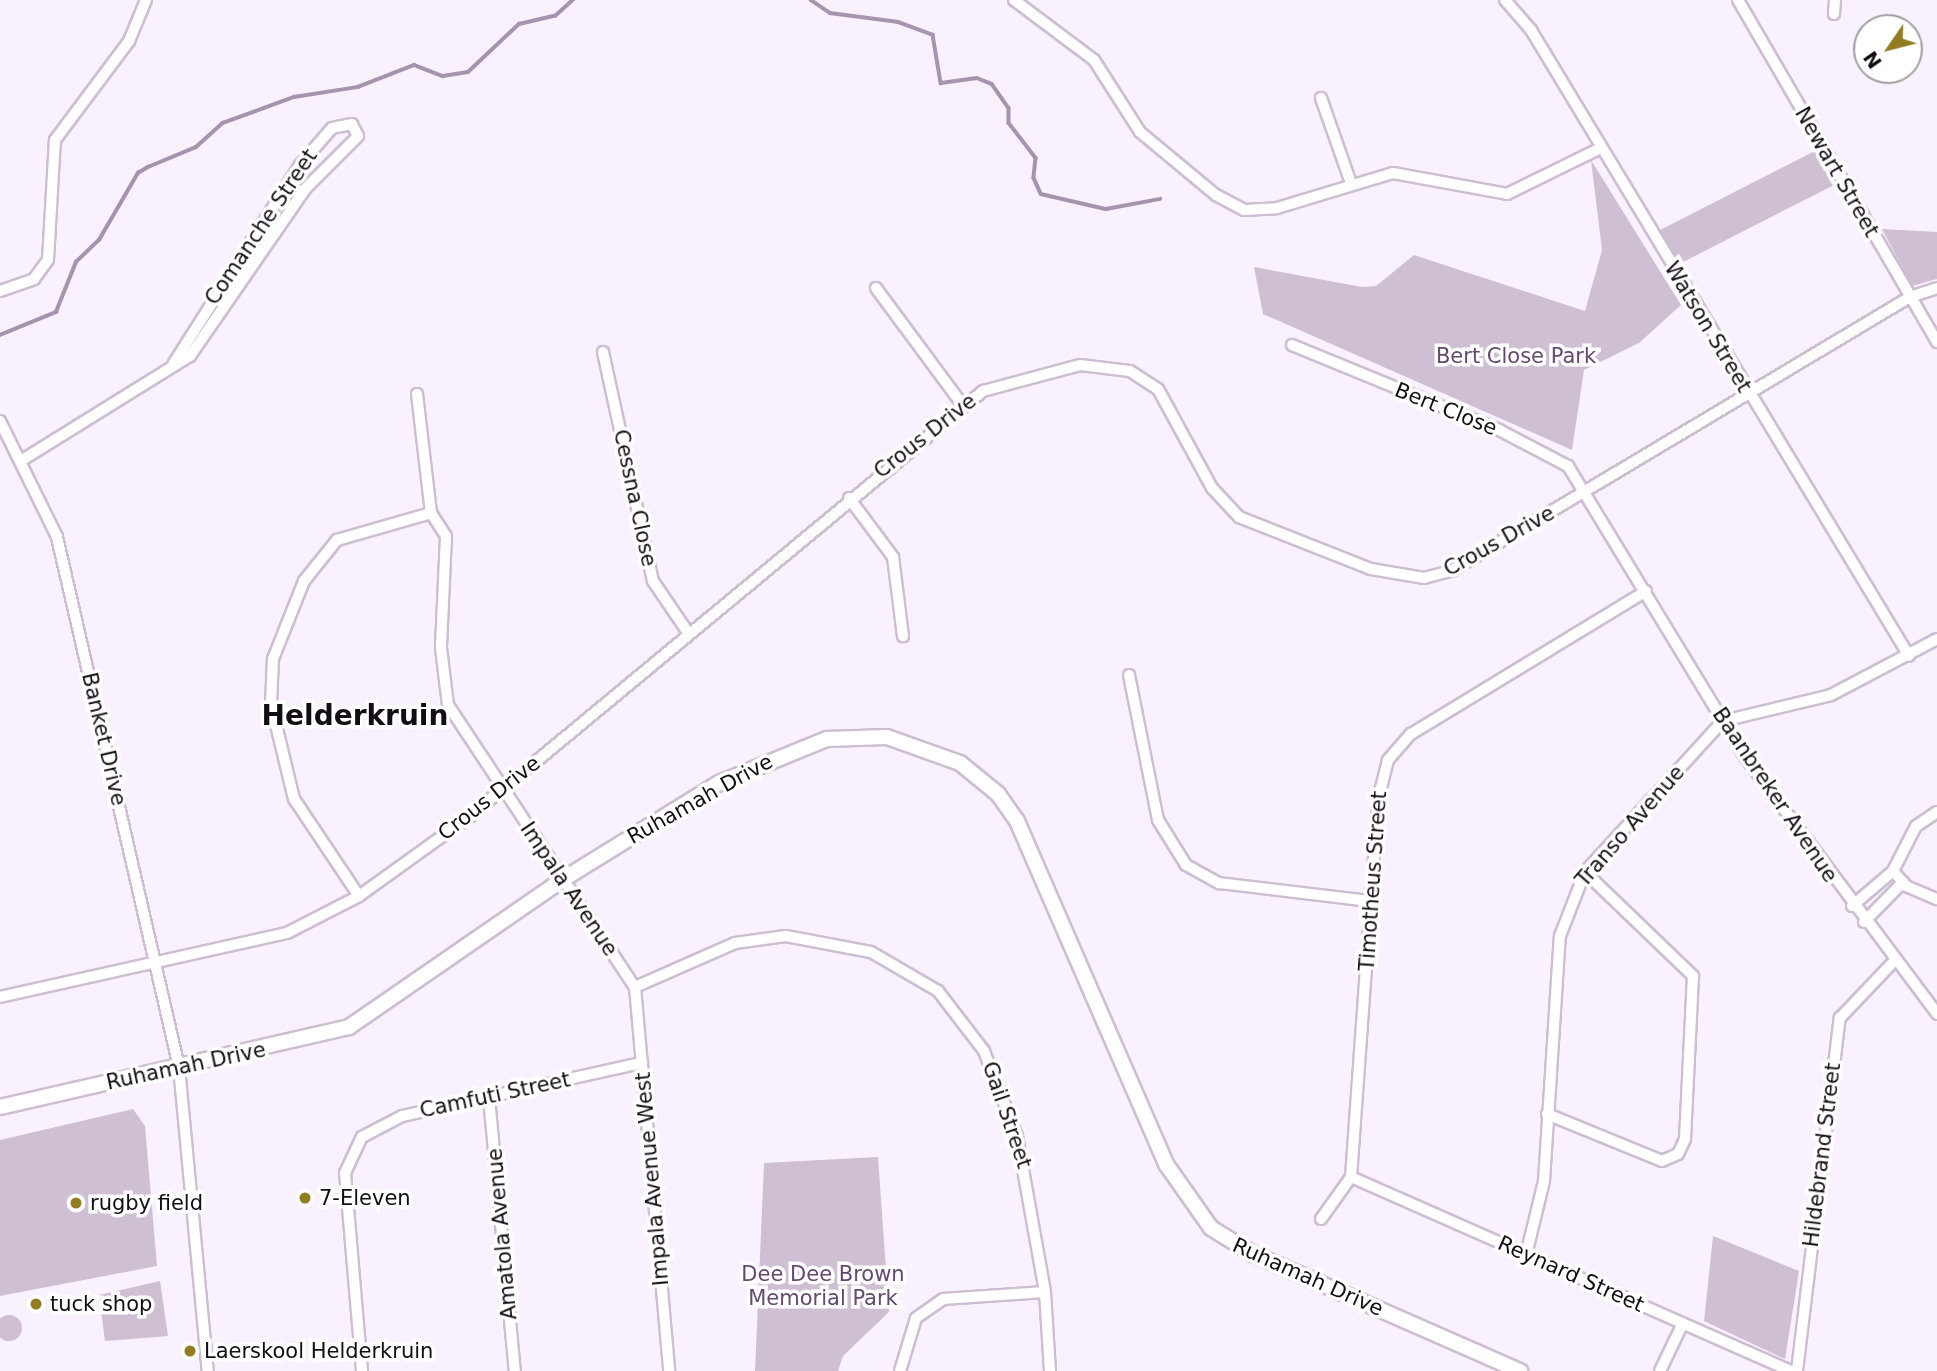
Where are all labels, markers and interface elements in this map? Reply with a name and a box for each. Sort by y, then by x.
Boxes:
north arrow [1853,14,1923,84]
text: N [1859,47,1886,73]
street label: Newart Street [1790,102,1884,242]
street label: Comanche Street [200,144,322,310]
street label: Watson Street [1659,257,1757,397]
park label: Bert Close Park [1436,343,1596,369]
street label: Bert Close [1391,377,1501,441]
street label: Crous Drive [869,388,981,484]
street label: Cessna Close [608,427,662,569]
street label: Crous Drive [1439,500,1559,582]
street label: Banket Drive [76,670,132,808]
district label: Helderkruin [262,699,448,733]
street label: Baanbreker Avenue [1707,703,1843,887]
street label: Ruhamah Drive [623,749,777,849]
street label: Crous Drive [433,750,545,846]
street label: Transo Avenue [1570,760,1690,892]
street label: Timotheus Street [1354,790,1392,972]
street label: Impala Avenue [515,817,623,961]
street label: Ruhamah Drive [104,1037,268,1095]
street label: Gail Street [977,1058,1037,1172]
street label: Hildebrand Street [1798,1061,1846,1249]
street label: Camfuti Street [417,1067,573,1123]
street label: Impala Avenue West [630,1071,674,1287]
street label: Amatola Avenue [482,1147,522,1321]
place label: 7-Eleven [319,1185,411,1211]
place label: rugby field [90,1190,203,1216]
marker: 7-Eleven [297,1190,313,1206]
marker: rugby field [68,1195,84,1211]
street label: Reynard Street [1494,1231,1648,1317]
street label: Ruhamah Drive [1229,1232,1387,1322]
park label: Dee Dee Brown Memorial Park [741,1261,905,1311]
place label: tuck shop [50,1291,152,1317]
marker: tuck shop [28,1296,44,1312]
place label: Laerskool Helderkruin [204,1338,433,1364]
marker: Laerskool Helderkruin [182,1343,198,1359]

